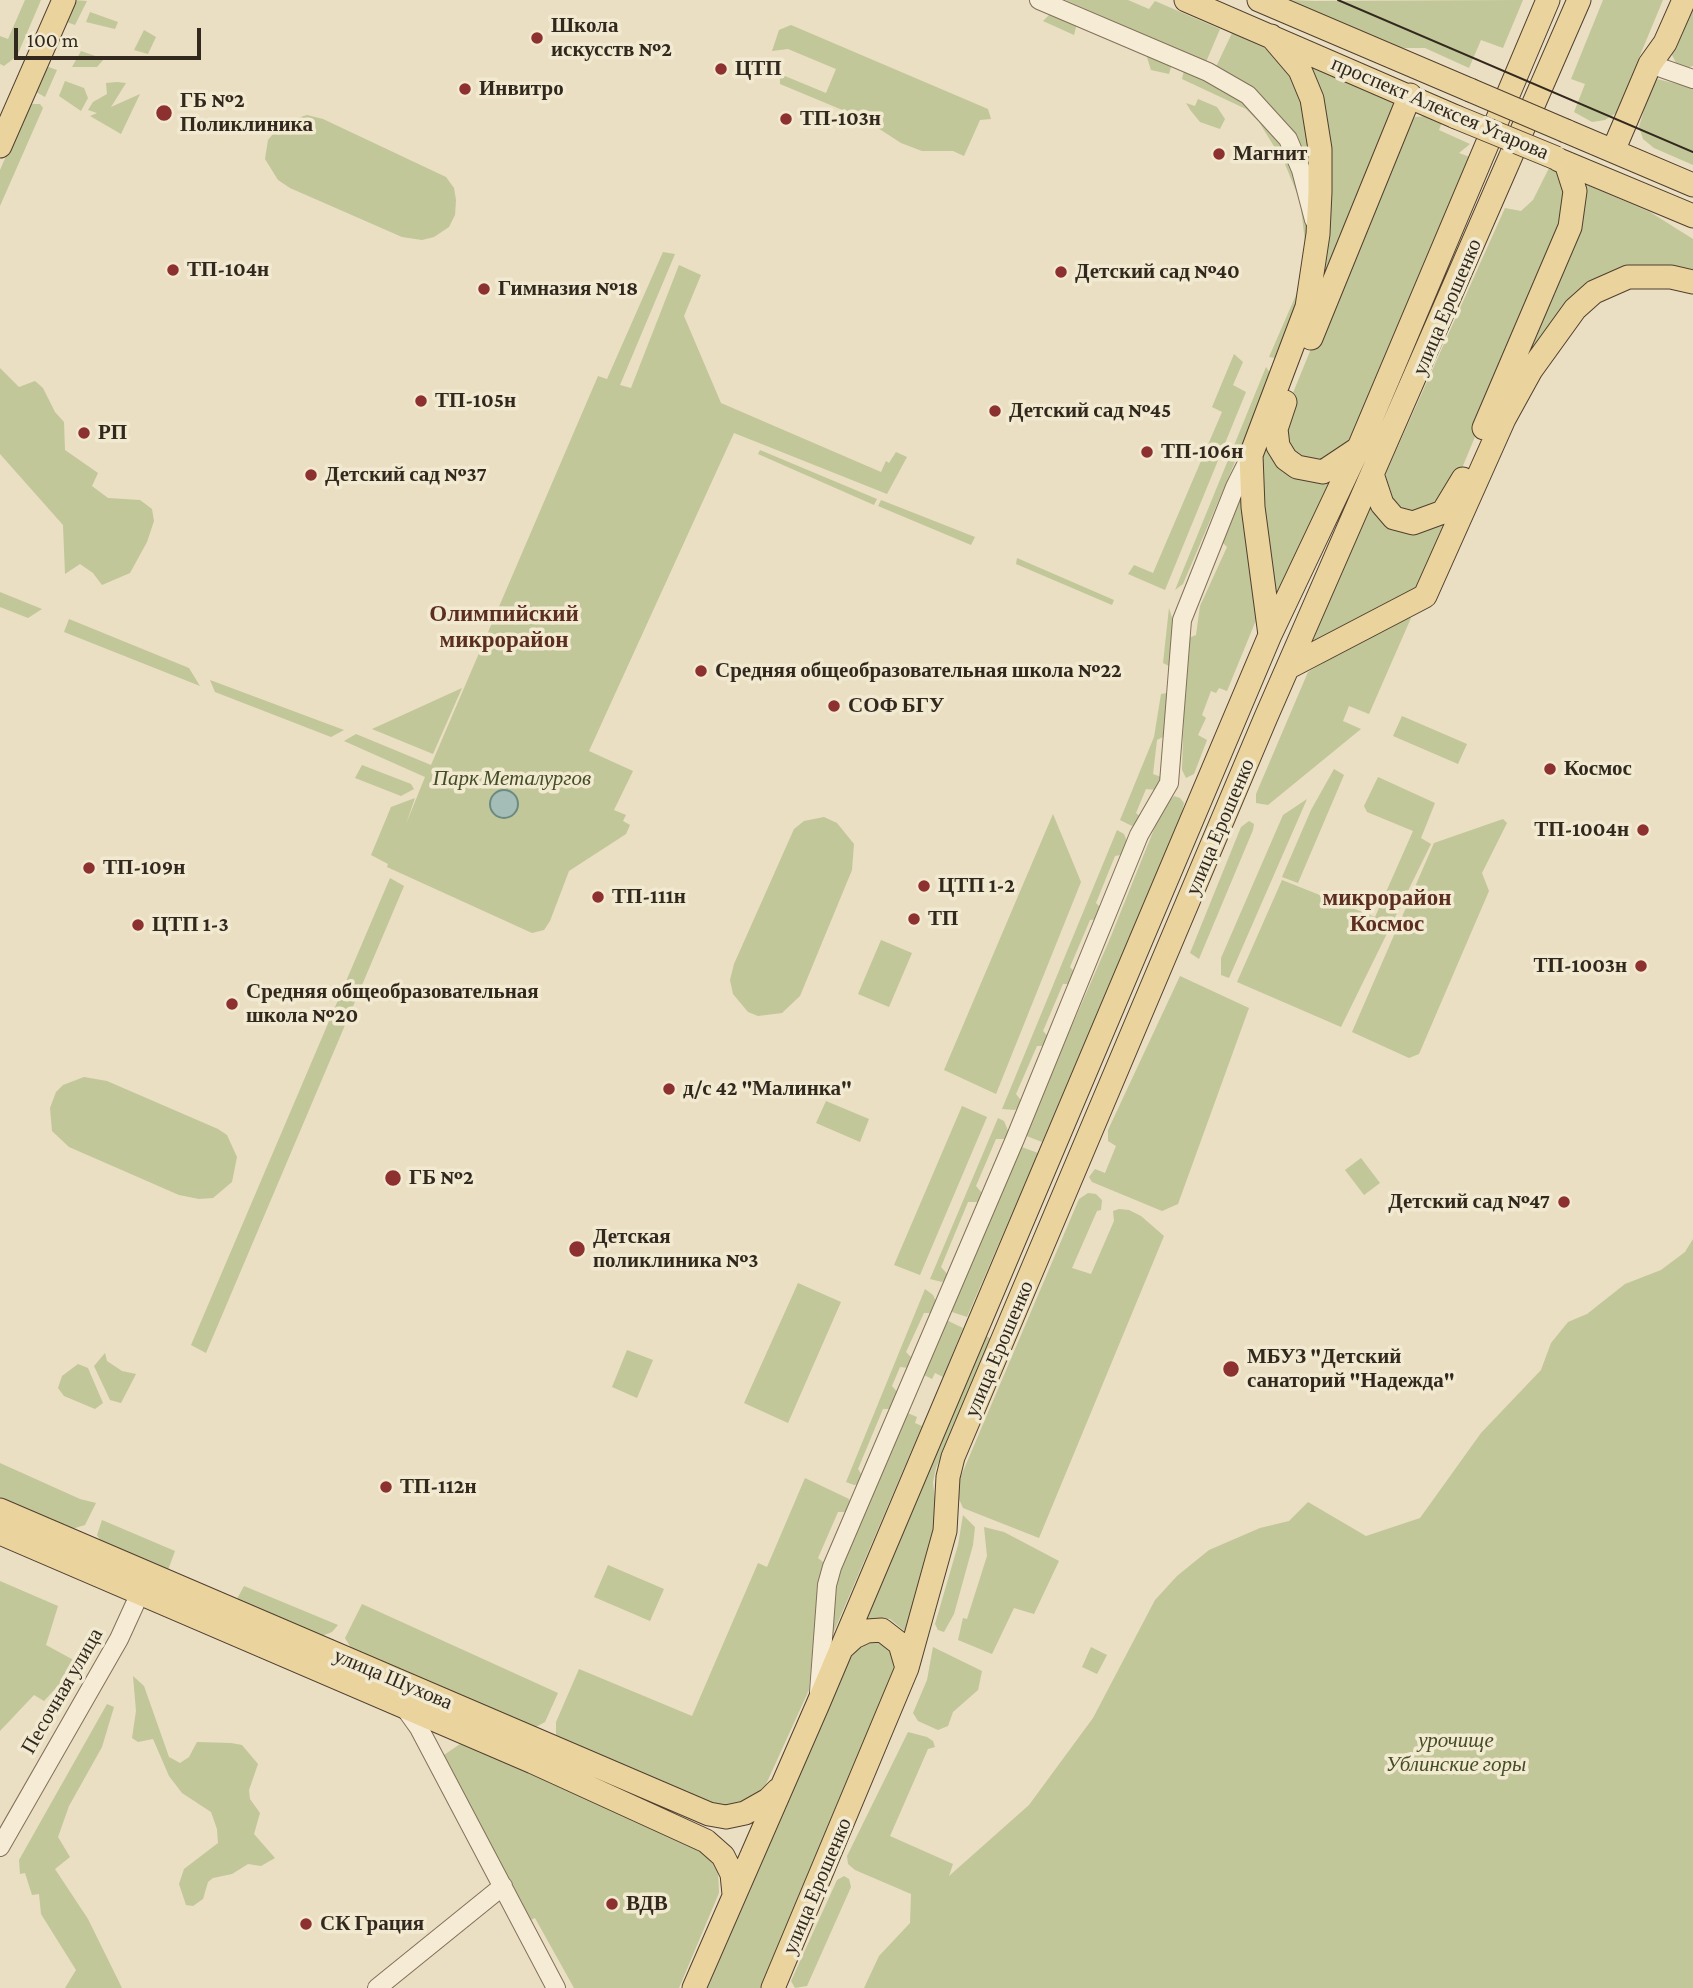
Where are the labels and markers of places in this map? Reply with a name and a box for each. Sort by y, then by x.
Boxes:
place label: Школа искусств №2 [551,13,672,63]
marker: Школа искусств №2 [529,30,545,46]
place label: ЦТП [735,56,782,82]
marker: ЦТП [713,61,729,77]
place label: Инвитро [479,76,564,102]
marker: Инвитро [457,81,473,97]
place label: ГБ №2 Поликлиника [180,88,313,138]
marker: ГБ №2 Поликлиника [154,103,174,123]
place label: ТП-103н [800,106,881,132]
marker: ТП-103н [778,111,794,127]
place label: Магнит [1233,141,1307,167]
marker: Магнит [1211,146,1227,162]
place label: ТП-104н [187,257,269,283]
place label: Детский сад №40 [1075,259,1240,285]
marker: ТП-104н [165,262,181,278]
marker: Детский сад №40 [1053,264,1069,280]
place label: Гимназия №18 [498,276,638,302]
marker: Гимназия №18 [476,281,492,297]
place label: ТП-105н [435,388,516,414]
marker: ТП-105н [413,393,429,409]
place label: Детский сад №45 [1009,398,1171,424]
marker: Детский сад №45 [987,403,1003,419]
place label: РП [98,420,127,446]
marker: РП [76,425,92,441]
place label: ТП-106н [1161,439,1243,465]
marker: ТП-106н [1139,444,1155,460]
place label: Детский сад №37 [325,462,487,488]
marker: Детский сад №37 [303,467,319,483]
place label: Средняя общеобразовательная школа №22 [715,658,1122,684]
marker: Средняя общеобразовательная школа №22 [693,663,709,679]
place label: СОФ БГУ [848,693,944,719]
marker: СОФ БГУ [826,698,842,714]
place label: Космос [1564,756,1632,782]
marker: Космос [1542,761,1558,777]
place label: ТП-1004н [1534,817,1629,843]
marker: ТП-1004н [1635,822,1651,838]
place label: ТП-109н [103,855,185,881]
marker: ТП-109н [81,860,97,876]
place label: ЦТП 1-2 [938,873,1015,899]
marker: ЦТП 1-2 [916,878,932,894]
place label: ТП-111н [612,884,686,910]
marker: ТП-111н [590,889,606,905]
place label: ТП [928,906,958,932]
marker: ТП [906,911,922,927]
place label: ЦТП 1-3 [152,912,229,938]
marker: ЦТП 1-3 [130,917,146,933]
place label: ТП-1003н [1534,953,1627,979]
marker: ТП-1003н [1633,958,1649,974]
place label: Средняя общеобразовательная школа №20 [246,979,539,1029]
marker: Средняя общеобразовательная школа №20 [224,996,240,1012]
place label: д/с 42 "Малинка" [683,1076,852,1102]
marker: д/с 42 "Малинка" [661,1081,677,1097]
place label: ГБ №2 [409,1165,474,1191]
marker: ГБ №2 [383,1168,403,1188]
place label: Детский сад №47 [1388,1189,1550,1215]
marker: Детский сад №47 [1556,1194,1572,1210]
place label: Детская поликлиника №3 [593,1224,759,1274]
marker: Детская поликлиника №3 [567,1239,587,1259]
place label: МБУЗ "Детский санаторий "Надежда" [1247,1344,1455,1394]
marker: МБУЗ "Детский санаторий "Надежда" [1221,1359,1241,1379]
place label: ТП-112н [400,1474,477,1500]
marker: ТП-112н [378,1479,394,1495]
place label: ВДВ [626,1891,668,1917]
marker: ВДВ [604,1896,620,1912]
place label: СК Грация [320,1911,424,1937]
marker: СК Грация [298,1916,314,1932]

